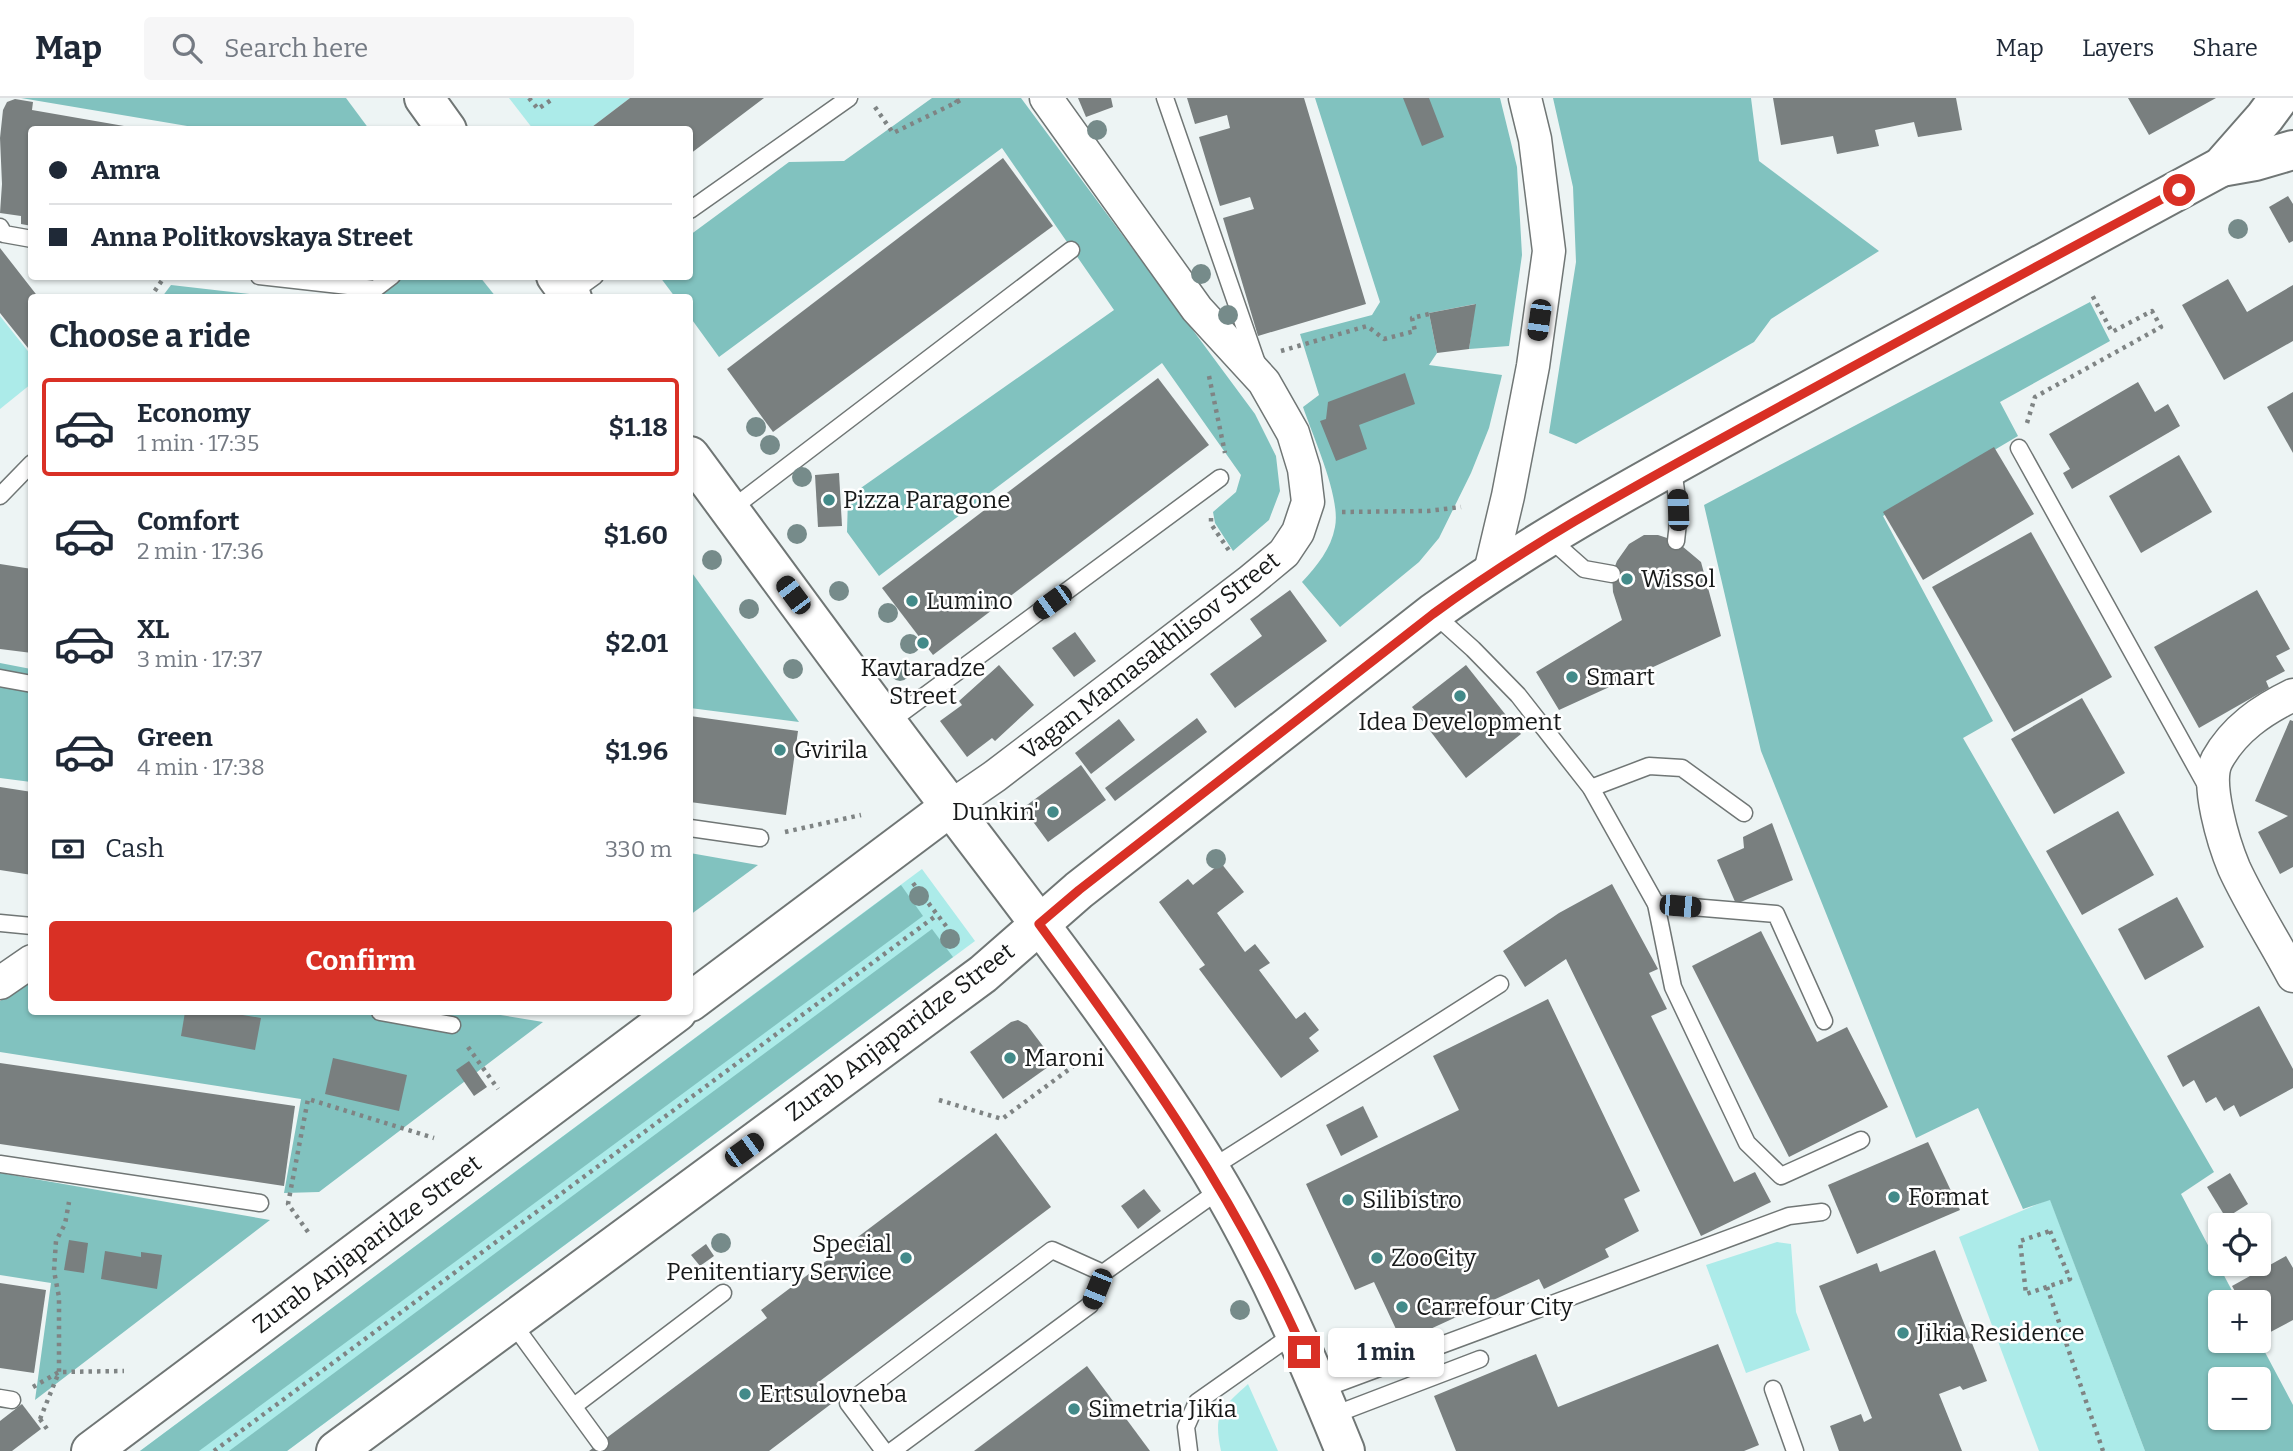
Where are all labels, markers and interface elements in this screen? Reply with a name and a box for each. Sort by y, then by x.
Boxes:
search box [144,17,634,80]
text: Map [35,28,102,68]
icon: search [168,29,206,67]
text: Search here [224,33,368,64]
text: Map [1996,34,2044,62]
text: Layers [2082,34,2154,62]
text: Share [2192,34,2258,62]
text: Amra [91,155,160,186]
route start [2163,174,2195,206]
text: Anna Politkovskaya Street [91,222,413,253]
car [1526,298,1553,342]
text: Choose a ride [49,317,250,355]
icon: car [53,396,116,459]
text: Economy [137,398,251,429]
text: $1.18 [609,412,668,443]
text: 1 min · 17:35 [137,429,259,457]
place label: Pizza Paragone [843,486,1010,514]
car [1667,489,1690,531]
marker: Pizza Paragone [821,492,837,508]
icon: car [53,504,116,567]
text: Comfort [137,506,240,537]
text: $1.60 [604,520,668,551]
text: 2 min · 17:36 [137,537,264,565]
street label: Vagan Mamasakhlisov Street [1015,546,1285,766]
place label: Wissol [1641,565,1715,593]
marker: Wissol [1619,571,1635,587]
car [772,572,815,618]
car [1029,581,1076,623]
place label: Lumino [926,587,1013,615]
marker: Lumino [904,593,920,609]
icon: car [53,612,116,675]
text: XL [137,614,169,645]
text: $2.01 [605,628,668,659]
marker: Kavtaradze Street [915,635,931,651]
text: 3 min · 17:37 [137,645,262,673]
place label: Kavtaradze Street [861,654,985,710]
place label: Smart [1586,663,1655,691]
marker: Smart [1564,669,1580,685]
marker: Idea Development [1452,688,1468,704]
place label: Idea Development [1358,708,1562,736]
icon: car [53,720,116,783]
text: Green [137,722,213,753]
text: $1.96 [605,736,668,767]
place label: Gvirila [794,736,868,764]
marker: Gvirila [772,742,788,758]
text: 4 min · 17:38 [137,753,265,781]
place label: Dunkin' [952,798,1039,826]
marker: Dunkin' [1045,804,1061,820]
icon: cash [49,830,87,868]
text: Cash [105,833,164,864]
text: 330 m [605,835,672,863]
car [1659,894,1702,918]
button: Confirm [49,921,672,1001]
street label: Zurab Anjaparidze Street [780,937,1020,1127]
place label: Maroni [1024,1044,1104,1072]
marker: Maroni [1002,1050,1018,1066]
car [721,1129,768,1171]
street label: Zurab Anjaparidze Street [247,1149,487,1339]
place label: Format [1908,1183,1989,1211]
place label: Silibistro [1362,1186,1462,1214]
marker: Format [1886,1189,1902,1205]
marker: Silibistro [1340,1192,1356,1208]
map controls [2208,1213,2271,1430]
button: locate [2208,1213,2271,1276]
place label: Special Penitentiary Service [666,1230,892,1286]
place label: ZooCity [1391,1244,1476,1272]
marker: Special Penitentiary Service [898,1250,914,1266]
marker: ZooCity [1369,1250,1385,1266]
car [1080,1266,1115,1312]
button: + [2208,1290,2271,1353]
place label: Carrefour City [1416,1293,1573,1321]
marker: Carrefour City [1394,1299,1410,1315]
place label: Jikia Residence [1916,1319,2085,1347]
marker: Jikia Residence [1895,1325,1911,1341]
callout: 1 min [1328,1328,1444,1376]
route end [1288,1336,1320,1368]
text: 1 min [1357,1338,1415,1366]
button: − [2208,1367,2271,1430]
place label: Ertsulovneba [759,1380,907,1408]
marker: Ertsulovneba [737,1386,753,1402]
place label: Simetria Jikia [1088,1395,1237,1423]
marker: Simetria Jikia [1066,1401,1082,1417]

